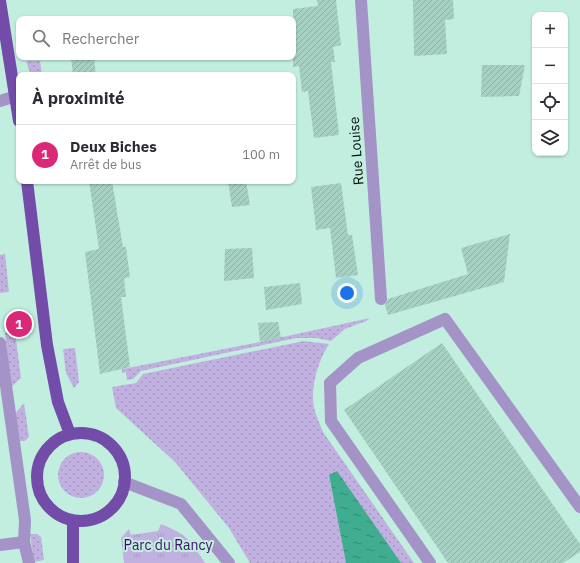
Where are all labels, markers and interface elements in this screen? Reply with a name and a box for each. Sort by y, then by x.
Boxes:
map controls [532,12,568,156]
button: + [532,12,568,48]
search box [16,16,296,60]
icon: search [30,27,52,49]
text: Rechercher [62,29,139,48]
button: − [532,48,568,84]
button: locate [532,84,568,120]
text: À proximité [32,87,125,109]
street label: Rue Louise [345,116,367,186]
button: layers [532,120,568,156]
text: Deux Biches [70,137,157,156]
text: 1 [41,146,49,163]
text: 100 m [242,146,280,163]
text: Arrêt de bus [70,156,142,173]
your location [337,283,357,303]
pin: 1 [6,309,32,339]
park label: Parc du Rancy [124,536,212,554]

